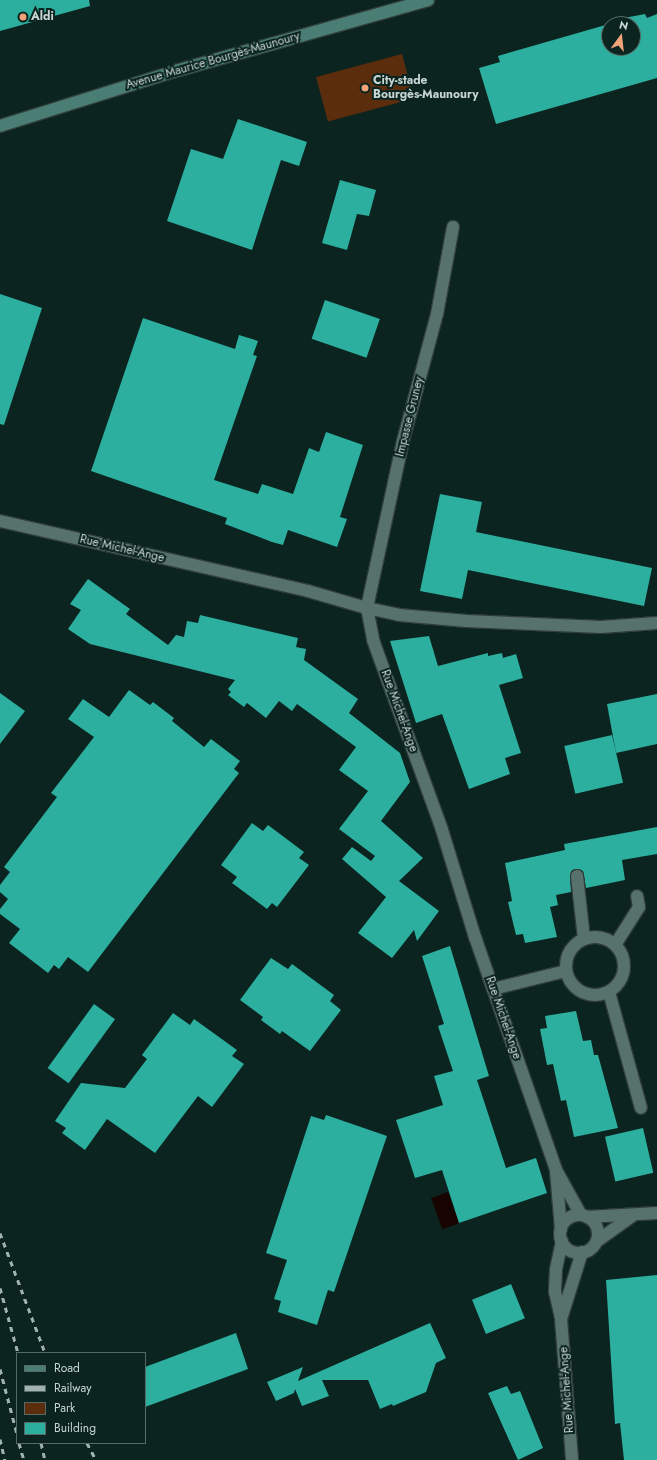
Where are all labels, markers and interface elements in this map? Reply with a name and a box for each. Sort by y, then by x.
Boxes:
place label: Aldi [31,10,54,24]
marker: Aldi [18,12,28,22]
north arrow [601,16,641,56]
text: N [618,17,630,34]
street label: Avenue Maurice Bourgès-Maunoury [124,29,302,93]
place label: City-stade Bourgès-Maunoury [373,74,479,102]
marker: City-stade Bourgès-Maunoury [360,83,370,93]
street label: Impasse Gruney [393,376,427,458]
street label: Rue Michel-Ange [78,532,166,566]
street label: Rue Michel-Ange [377,668,421,754]
street label: Rue Michel-Ange [482,975,524,1061]
street label: Rue Michel-Ange [557,1346,577,1434]
legend [16,1352,146,1444]
text: Road [54,1359,80,1377]
text: Railway [54,1379,92,1397]
text: Park [54,1399,75,1417]
text: Building [54,1419,96,1437]

